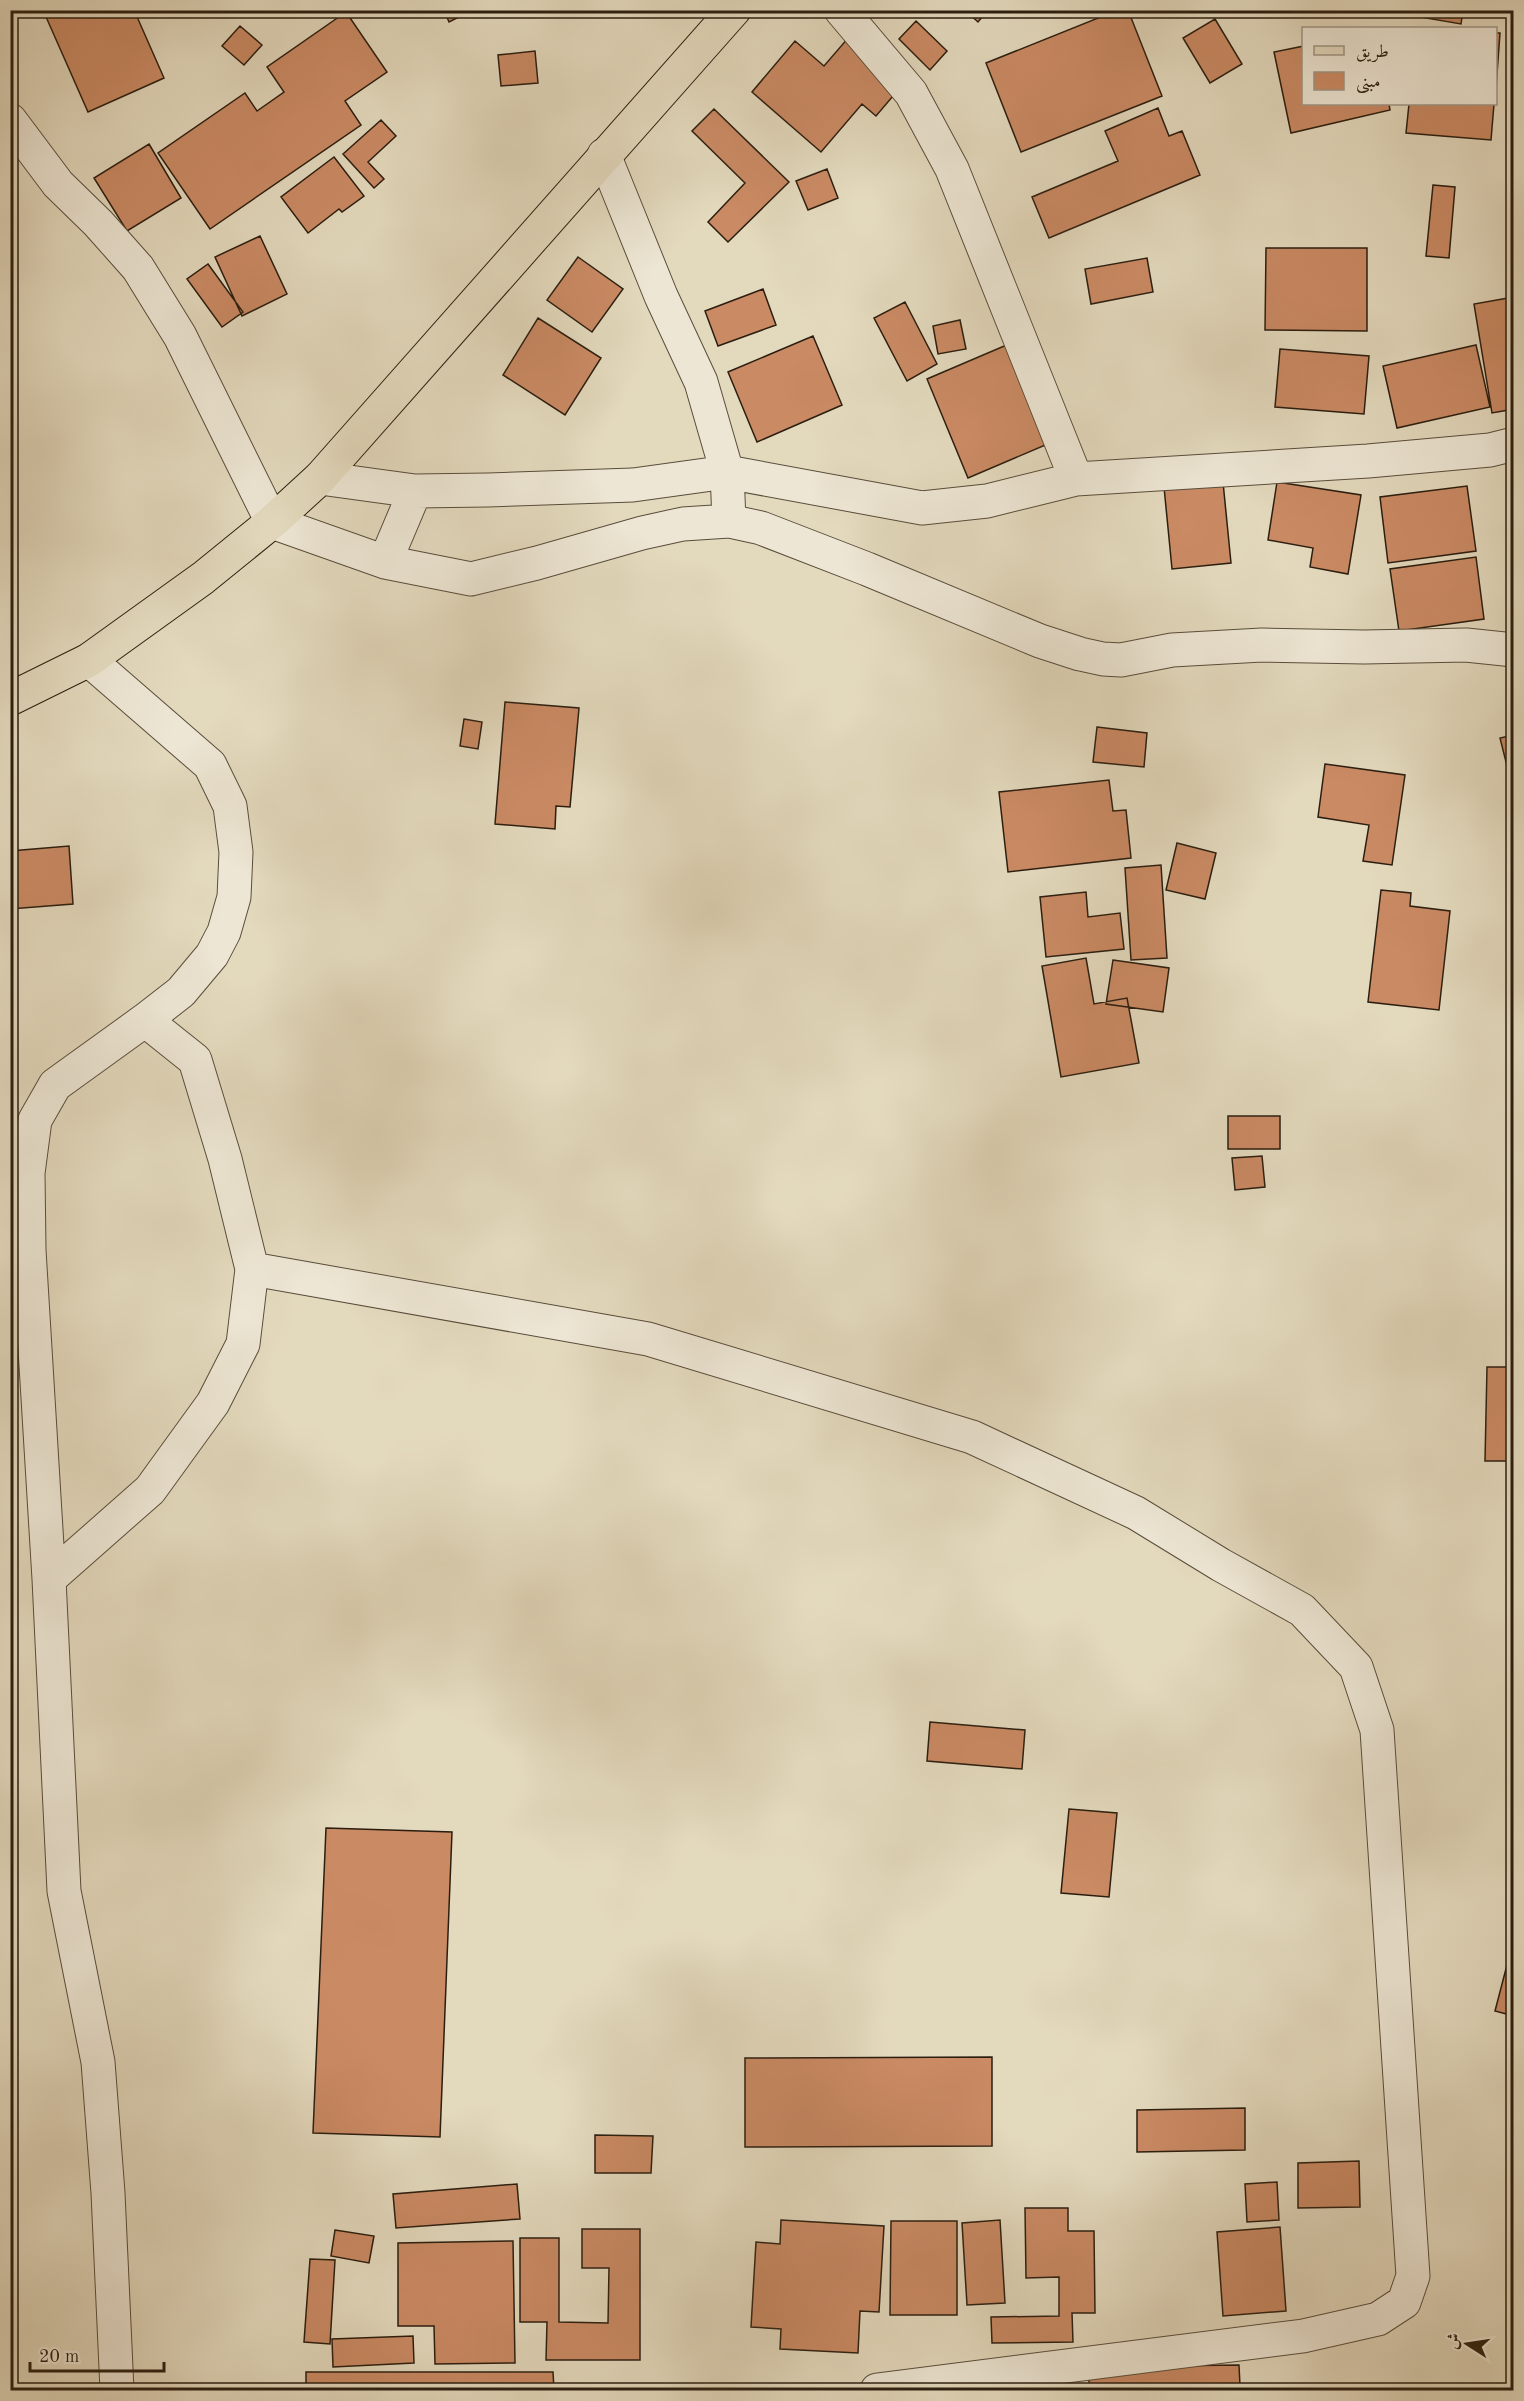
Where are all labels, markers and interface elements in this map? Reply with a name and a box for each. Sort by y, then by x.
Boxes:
legend [1302,27,1497,105]
text: طريق [1356,43,1389,63]
text: مبنى [1356,73,1381,94]
north arrow [1437,2314,1497,2374]
text: ش [1445,2332,1464,2351]
scale bar [30,2335,164,2373]
text: 20 m [39,2348,79,2366]

